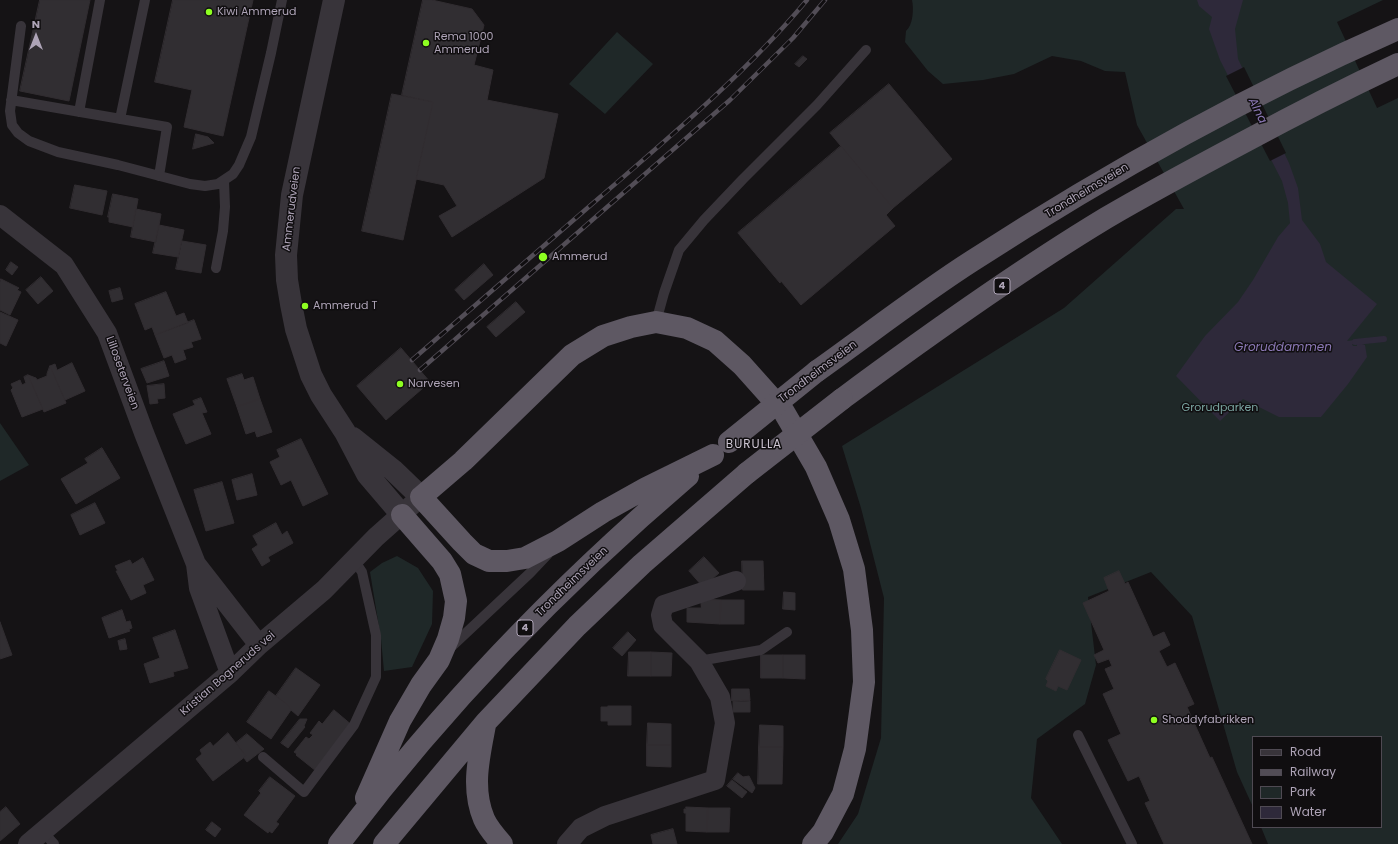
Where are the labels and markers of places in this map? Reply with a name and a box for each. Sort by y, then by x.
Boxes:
place label: Kiwi Ammerud [217,5,296,19]
marker: Kiwi Ammerud [204,7,214,17]
place label: Rema 1000 Ammerud [434,30,493,56]
marker: Rema 1000 Ammerud [421,38,431,48]
place label: Ammerud [552,250,607,264]
marker: Ammerud [537,251,549,263]
place label: Ammerud T [313,299,377,313]
marker: Ammerud T [300,301,310,311]
place label: Narvesen [408,377,460,391]
marker: Narvesen [395,379,405,389]
place label: Shoddyfabrikken [1162,713,1254,727]
marker: Shoddyfabrikken [1149,715,1159,725]

